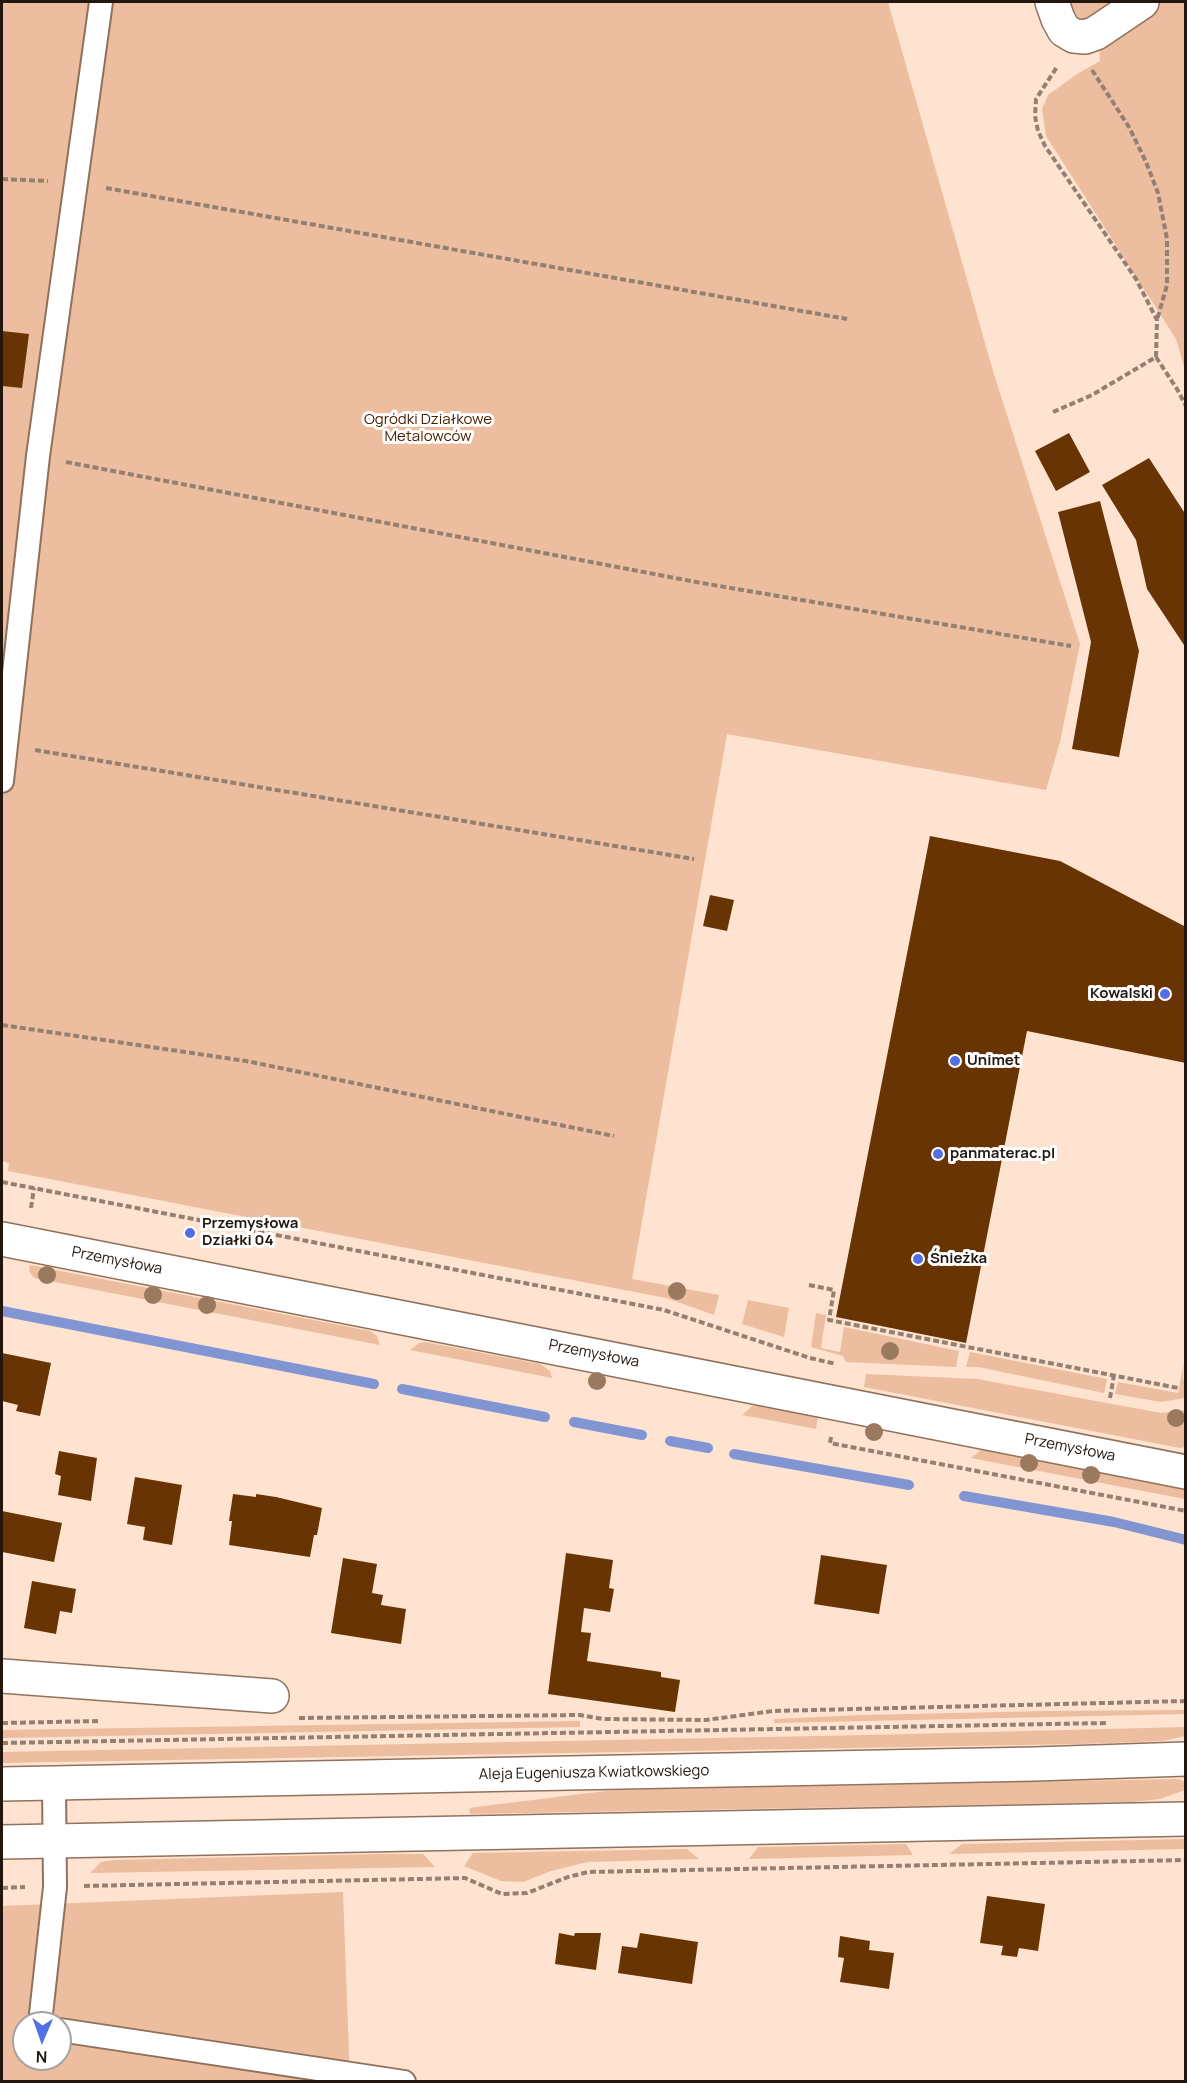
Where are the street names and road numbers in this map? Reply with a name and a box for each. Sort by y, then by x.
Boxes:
street label: Przemysłowa [70,1243,164,1279]
street label: Przemysłowa [547,1336,641,1372]
street label: Przemysłowa [1023,1430,1117,1466]
street label: Aleja Eugeniusza Kwiatkowskiego [479,1762,709,1784]

